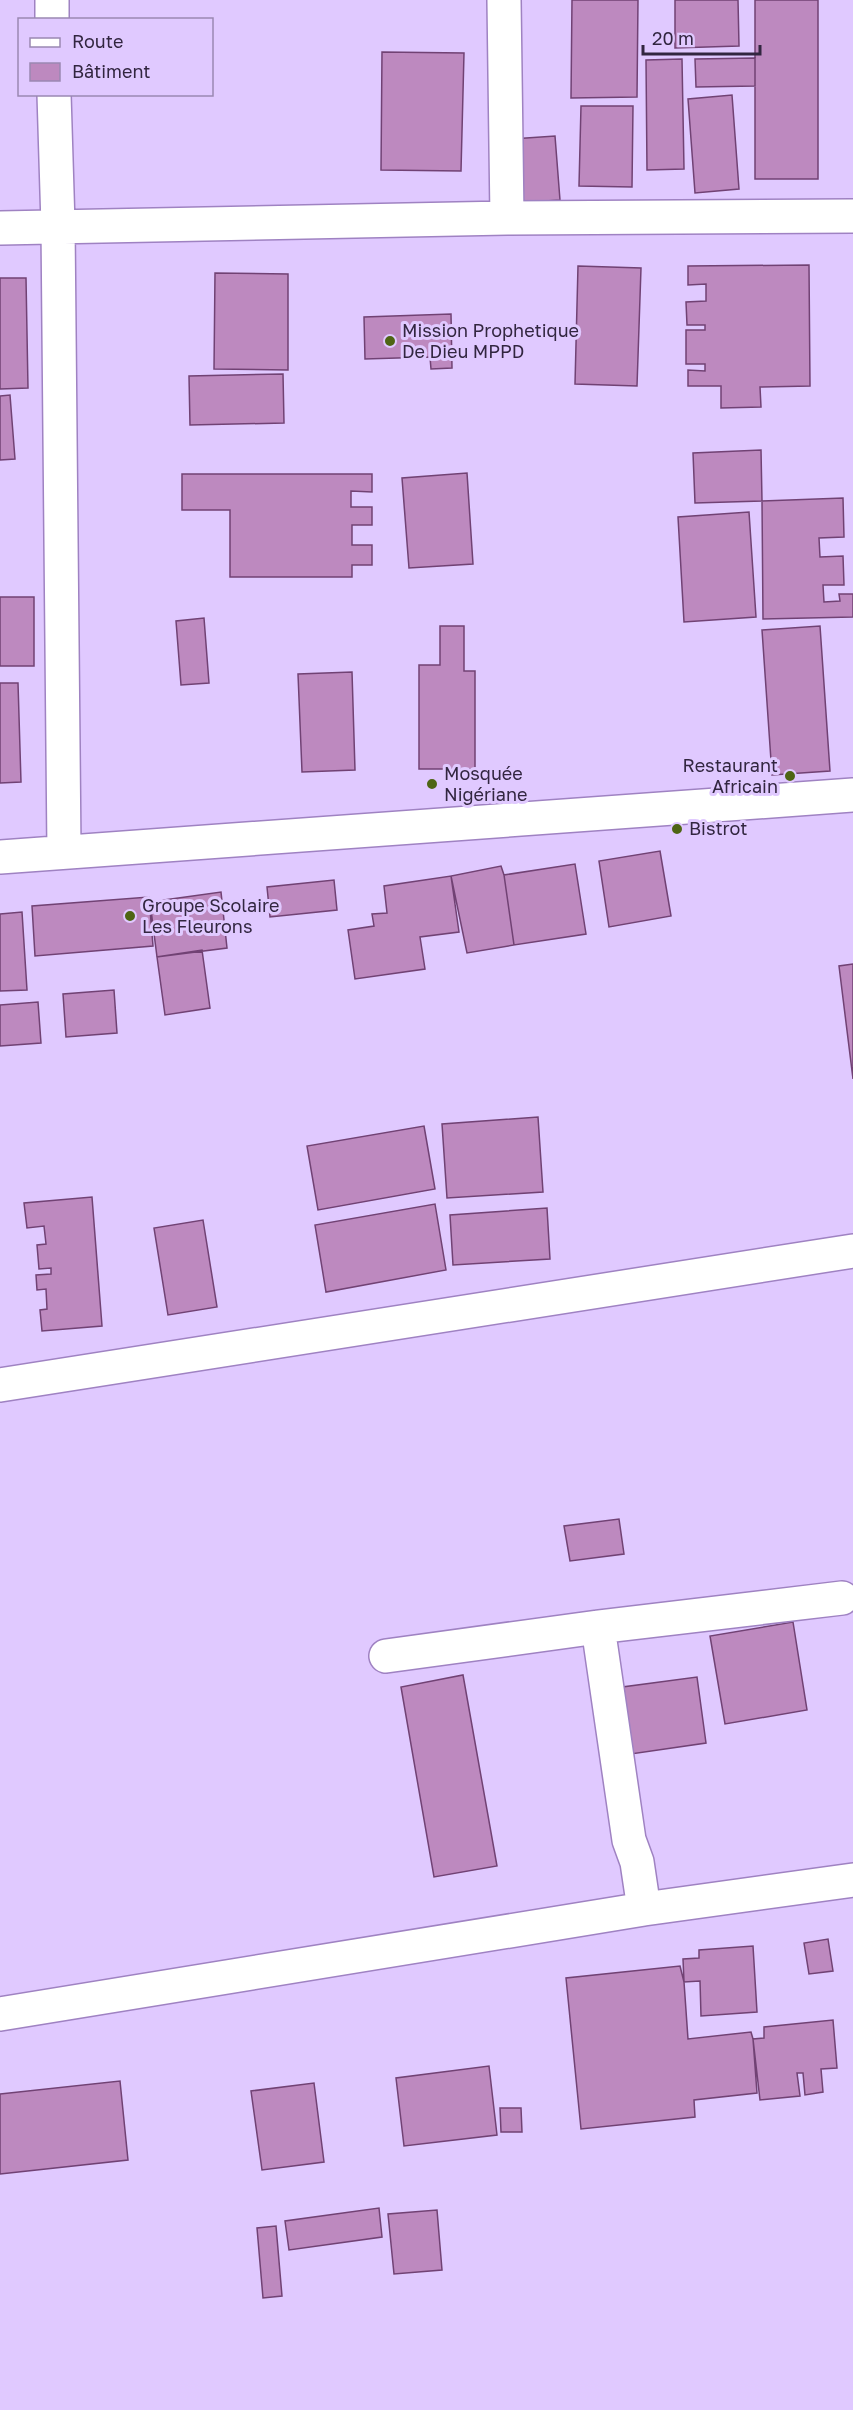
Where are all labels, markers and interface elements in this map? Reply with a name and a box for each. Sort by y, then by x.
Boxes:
legend [18,18,213,96]
scale bar [643,18,760,56]
text: 20 m [652,27,694,49]
text: Route [72,30,123,52]
text: Bâtiment [72,60,151,82]
place label: Mission Prophetique De Dieu MPPD [402,319,579,362]
marker: Mission Prophetique De Dieu MPPD [383,334,397,348]
place label: Restaurant Africain [683,754,778,797]
place label: Mosquée Nigériane [444,762,528,805]
marker: Restaurant Africain [783,769,797,783]
marker: Mosquée Nigériane [425,777,439,791]
place label: Bistrot [689,817,747,839]
marker: Bistrot [670,822,684,836]
place label: Groupe Scolaire Les Fleurons [142,894,279,937]
marker: Groupe Scolaire Les Fleurons [123,909,137,923]

